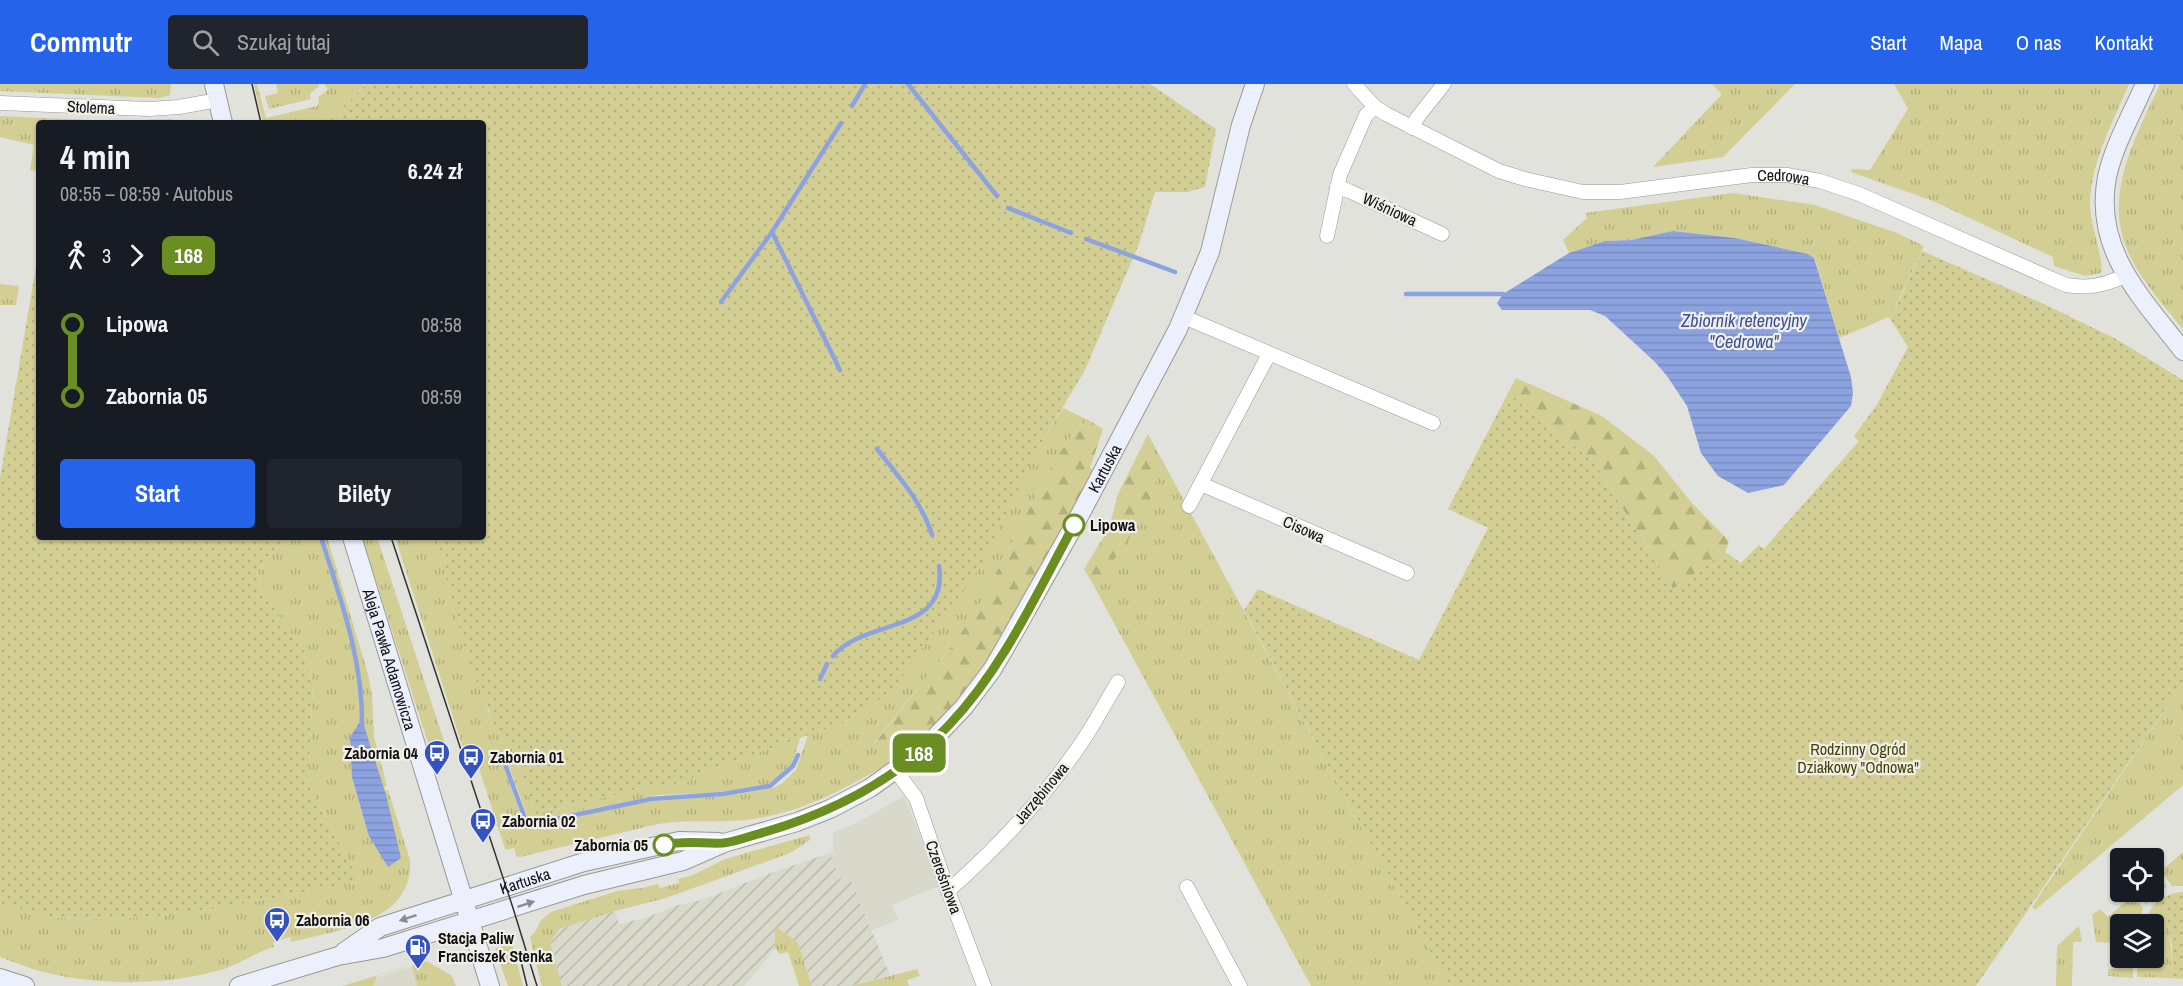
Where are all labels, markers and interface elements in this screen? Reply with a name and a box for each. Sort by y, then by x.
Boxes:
search box [168,15,588,69]
text: Commutr [30,23,132,61]
icon: search [189,26,222,59]
text: Szukaj tutaj [237,27,330,57]
text: Start [1870,28,1907,57]
text: Mapa [1940,28,1983,57]
text: O nas [2016,28,2062,57]
text: Kontakt [2095,28,2153,57]
street label: Stolema [66,95,116,119]
text: 4 min [60,135,131,179]
text: 6.24 zł [408,156,462,186]
street label: Cedrowa [1757,164,1812,190]
text: 08:55 – 08:59 · Autobus [60,180,233,207]
street label: Wiśniowa [1359,187,1421,231]
icon: walk [60,239,93,272]
icon: forward [120,239,153,272]
text: 168 [174,241,203,270]
text: 3 [102,242,111,269]
water label: Zbiornik retencyjny "Cedrowa" [1680,308,1808,354]
text: Lipowa [106,309,168,339]
text: 08:58 [421,311,462,338]
text: Zabornia 05 [106,381,207,411]
text: 08:59 [421,383,462,410]
street label: Kartuska [1083,440,1127,496]
button: Start [60,459,255,528]
button: Bilety [267,459,462,528]
street label: Cisowa [1280,510,1329,548]
marker: Lipowa [1063,514,1085,536]
place label: Lipowa [1090,514,1136,536]
street label: Aleja Pawła Adamowicza [357,585,422,733]
line badge: 168 [884,734,954,772]
bus stop icon: Zabornia 04 [422,738,452,776]
park label: Rodzinny Ogród Działkowy "Odnowa" [1797,738,1919,778]
text: 168 [905,739,933,768]
place label: Zabornia 04 [344,742,419,764]
bus stop icon: Zabornia 01 [456,742,486,780]
place label: Zabornia 01 [490,746,564,768]
street label: Jarzębinowa [1009,757,1074,829]
bus stop icon: Zabornia 02 [468,806,498,844]
place label: Zabornia 02 [502,810,576,832]
place label: Zabornia 05 [574,834,648,856]
marker: Zabornia 05 [653,834,675,856]
street label: Czereśniowa [921,837,968,917]
map controls [2110,848,2164,968]
button: locate [2110,848,2164,902]
street label: Kartuska [497,862,554,899]
one-way arrow [517,899,535,908]
bus stop icon: Zabornia 06 [262,905,292,943]
place label: Zabornia 06 [296,909,370,931]
one-way arrow [399,913,417,923]
button: layers [2110,914,2164,968]
place label: Stacja Paliw Franciszek Stenka [438,927,553,967]
fuel station icon: Stacja Paliw Franciszek Stenka [403,932,433,970]

